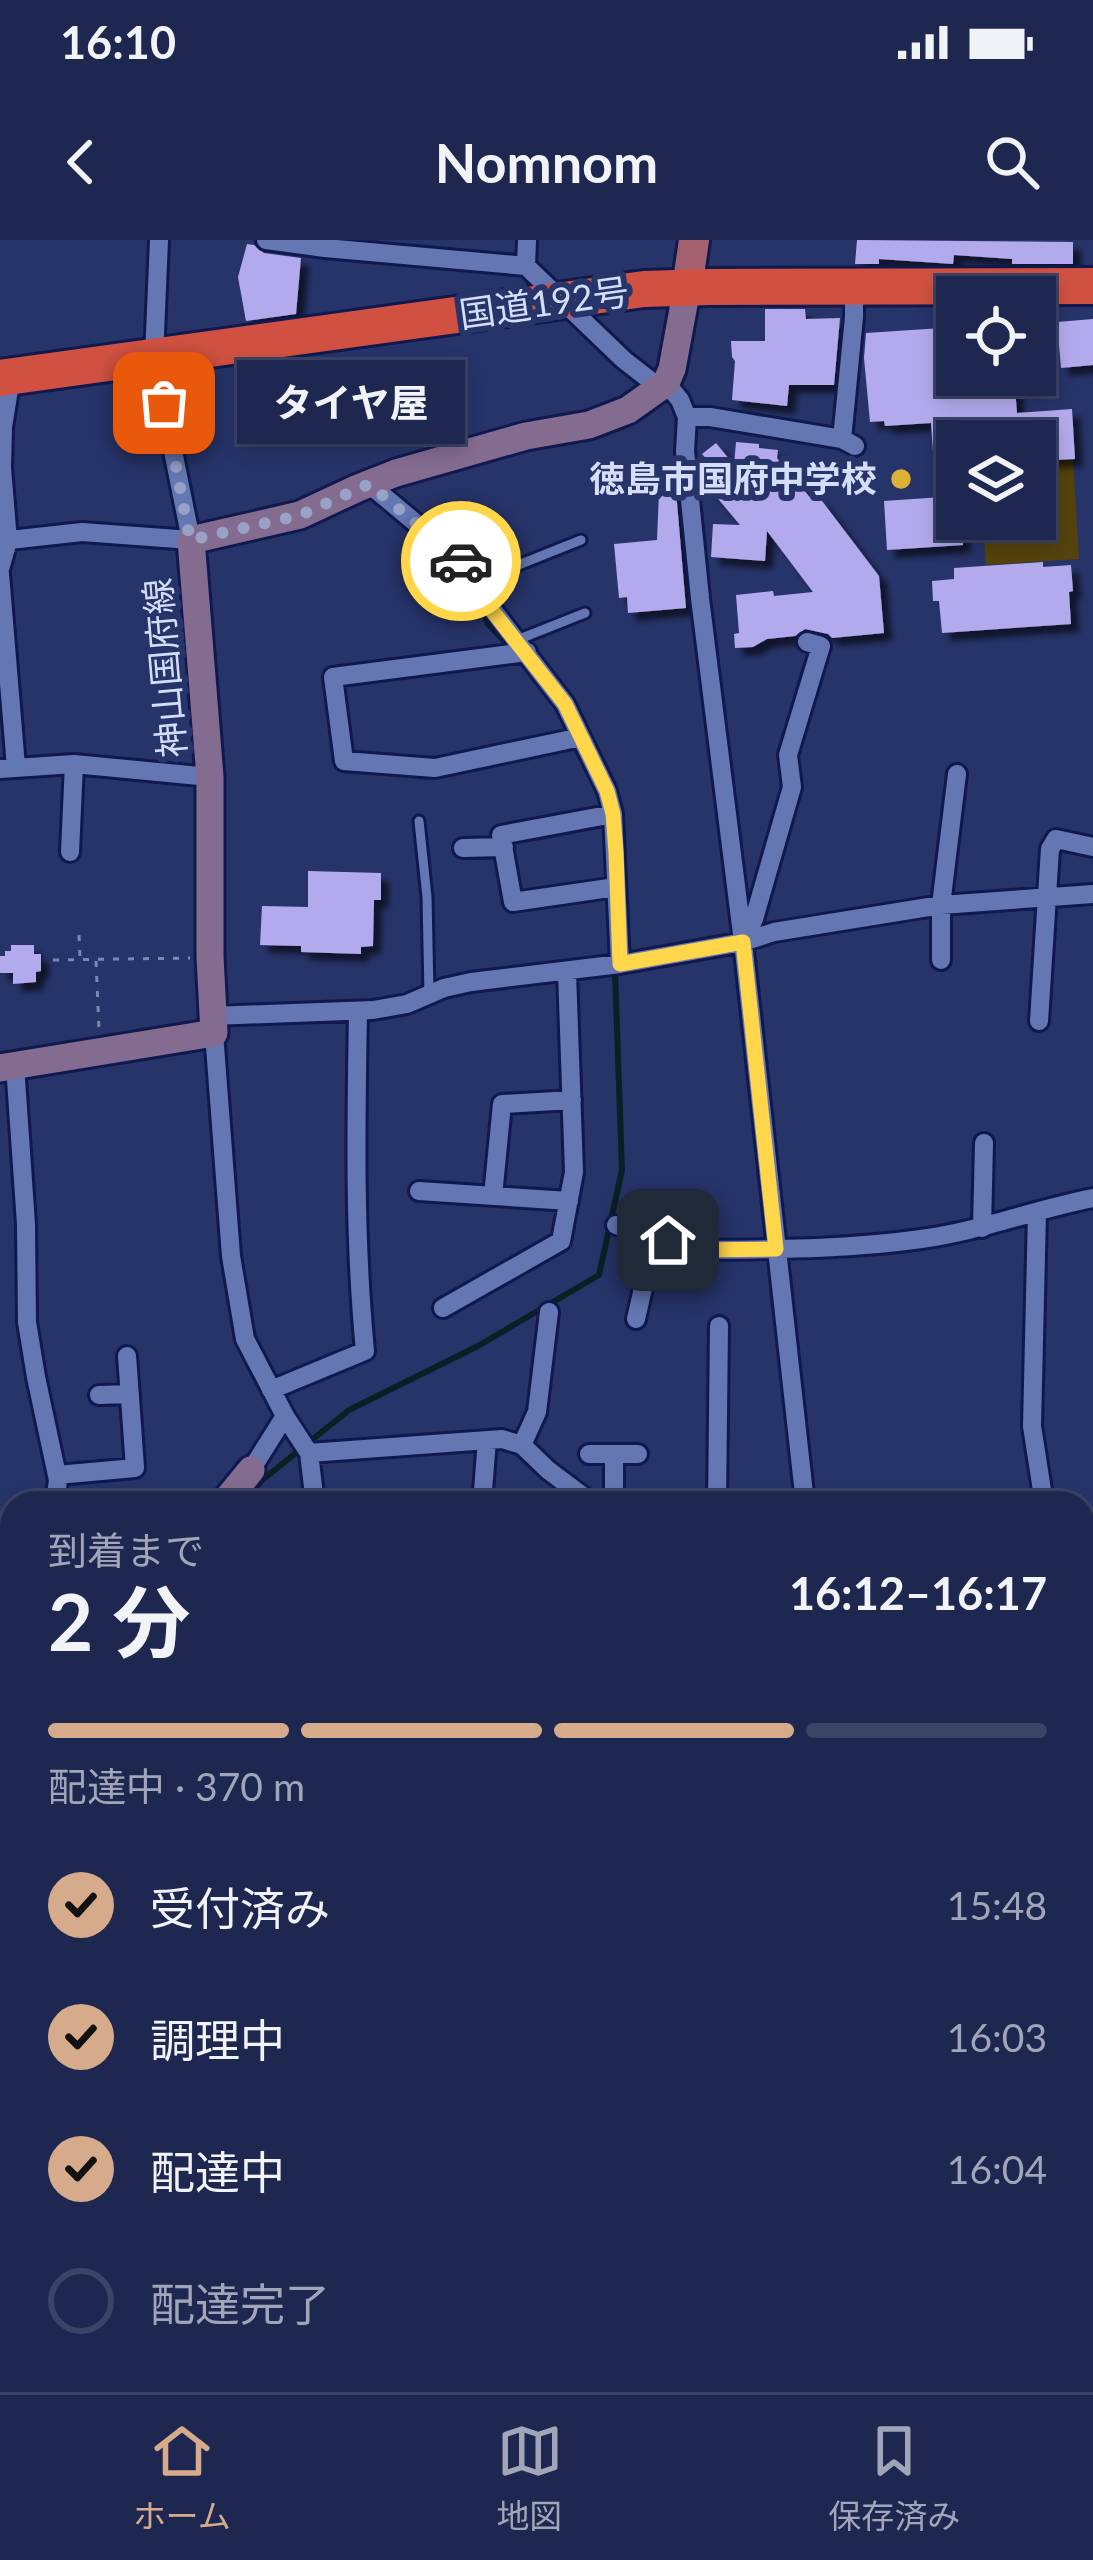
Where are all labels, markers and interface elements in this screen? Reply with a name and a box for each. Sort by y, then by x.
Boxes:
text: 16:10 [60,15,176,69]
icon: back [48,129,114,195]
icon: search [979,129,1045,195]
text: Nomnom [435,130,658,195]
street label: 国道192号 [456,268,631,336]
map controls [936,276,1056,540]
button: locate [936,276,1056,396]
pin [113,352,215,454]
callout: タイヤ屋 [236,361,464,445]
icon: bag [131,370,197,436]
text: タイヤ屋 [274,379,428,425]
button: layers [936,420,1056,540]
place label: 徳島市国府中学校 [589,456,877,500]
marker: 徳島市国府中学校 [888,466,914,492]
courier [401,501,521,621]
icon: car [428,528,494,594]
street label: 神山国府線 [134,577,194,760]
pin [617,1189,719,1291]
icon: home [635,1207,701,1273]
text: 到着まで [48,1527,204,1573]
text: 16:12–16:17 [789,1566,1047,1620]
text: 2 分 [48,1574,190,1668]
text: 配達中 · 370 m [48,1763,305,1809]
icon: check [48,1872,114,1938]
text: 受付済み [150,1881,330,1935]
text: 15:48 [947,1882,1047,1928]
icon: check [48,2004,114,2070]
text: 調理中 [150,2013,285,2067]
text: 16:03 [947,2014,1047,2060]
icon: check [48,2136,114,2202]
text: 配達中 [150,2145,285,2199]
text: 16:04 [947,2146,1047,2192]
text: 配達完了 [150,2277,330,2331]
tab: ホーム [133,2418,231,2538]
tab: 地図 [497,2418,563,2538]
tab: 保存済み [828,2418,960,2538]

